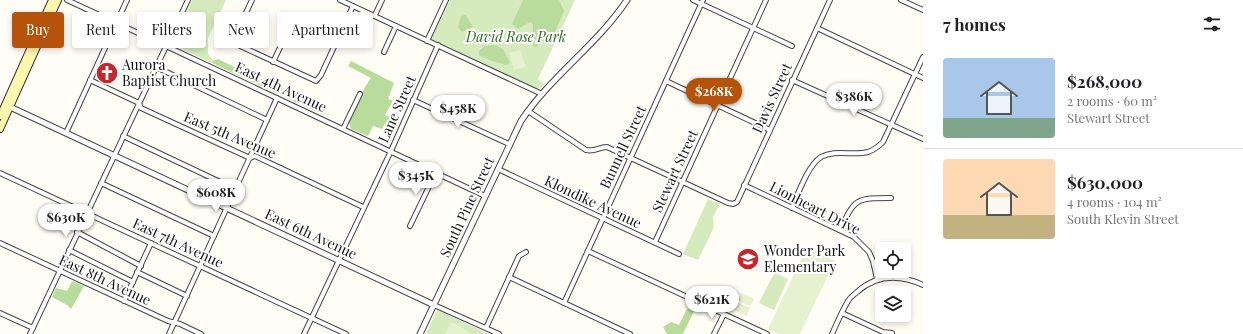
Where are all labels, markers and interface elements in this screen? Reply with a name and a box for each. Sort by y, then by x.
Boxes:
chip: Buy [12,12,64,48]
chip: Rent [72,12,129,48]
chip: Filters [137,12,206,48]
chip: New [214,12,269,48]
chip: Apartment [277,12,373,48]
text: 7 homes [943,13,1006,35]
icon: filters [1201,13,1223,35]
park label: David Rose Park [465,27,566,46]
place label: Aurora Baptist Church [121,55,217,90]
street label: East 4th Avenue [232,57,330,116]
street label: Davis Street [747,59,796,136]
church icon: Aurora Baptist Church [94,60,120,86]
text: $268,000 [1067,70,1142,92]
street label: Lane Street [373,71,420,145]
icon: home [975,74,1023,122]
pin: $268K [686,78,742,112]
text: $268K [695,82,733,99]
pin: $386K [826,83,882,117]
text: $386K [835,87,873,104]
text: 2 rooms · 60 m² [1067,92,1157,109]
pin: $458K [430,95,486,129]
text: $458K [440,99,476,116]
street label: Bunnell Street [595,101,651,191]
street label: East 5th Avenue [181,107,279,162]
text: Stewart Street [1067,109,1150,126]
street label: Stewart Street [647,125,702,215]
street label: South Pine Street [435,153,499,260]
pin: $345K [388,162,444,196]
text: $345K [398,166,434,183]
street label: Klondike Avenue [542,171,645,232]
text: $630,000 [1067,171,1143,193]
icon: home [975,175,1023,223]
street label: Lionheart Drive [767,177,864,239]
pin: $608K [188,179,244,213]
text: $608K [196,183,236,200]
text: 4 rooms · 104 m² [1067,193,1162,210]
pin: $630K [38,204,94,238]
street label: East 6th Avenue [262,204,360,263]
text: $630K [47,208,85,225]
text: South Klevin Street [1067,210,1179,227]
street label: East 7th Avenue [130,213,227,272]
place label: Wonder Park Elementary [763,241,845,276]
map controls [875,242,911,322]
button: locate [875,242,911,278]
school or university icon: Wonder Park Elementary [735,246,761,272]
street label: East 8th Avenue [56,250,154,309]
pin: $621K [684,286,740,320]
button: layers [875,286,911,322]
text: $621K [694,290,730,307]

